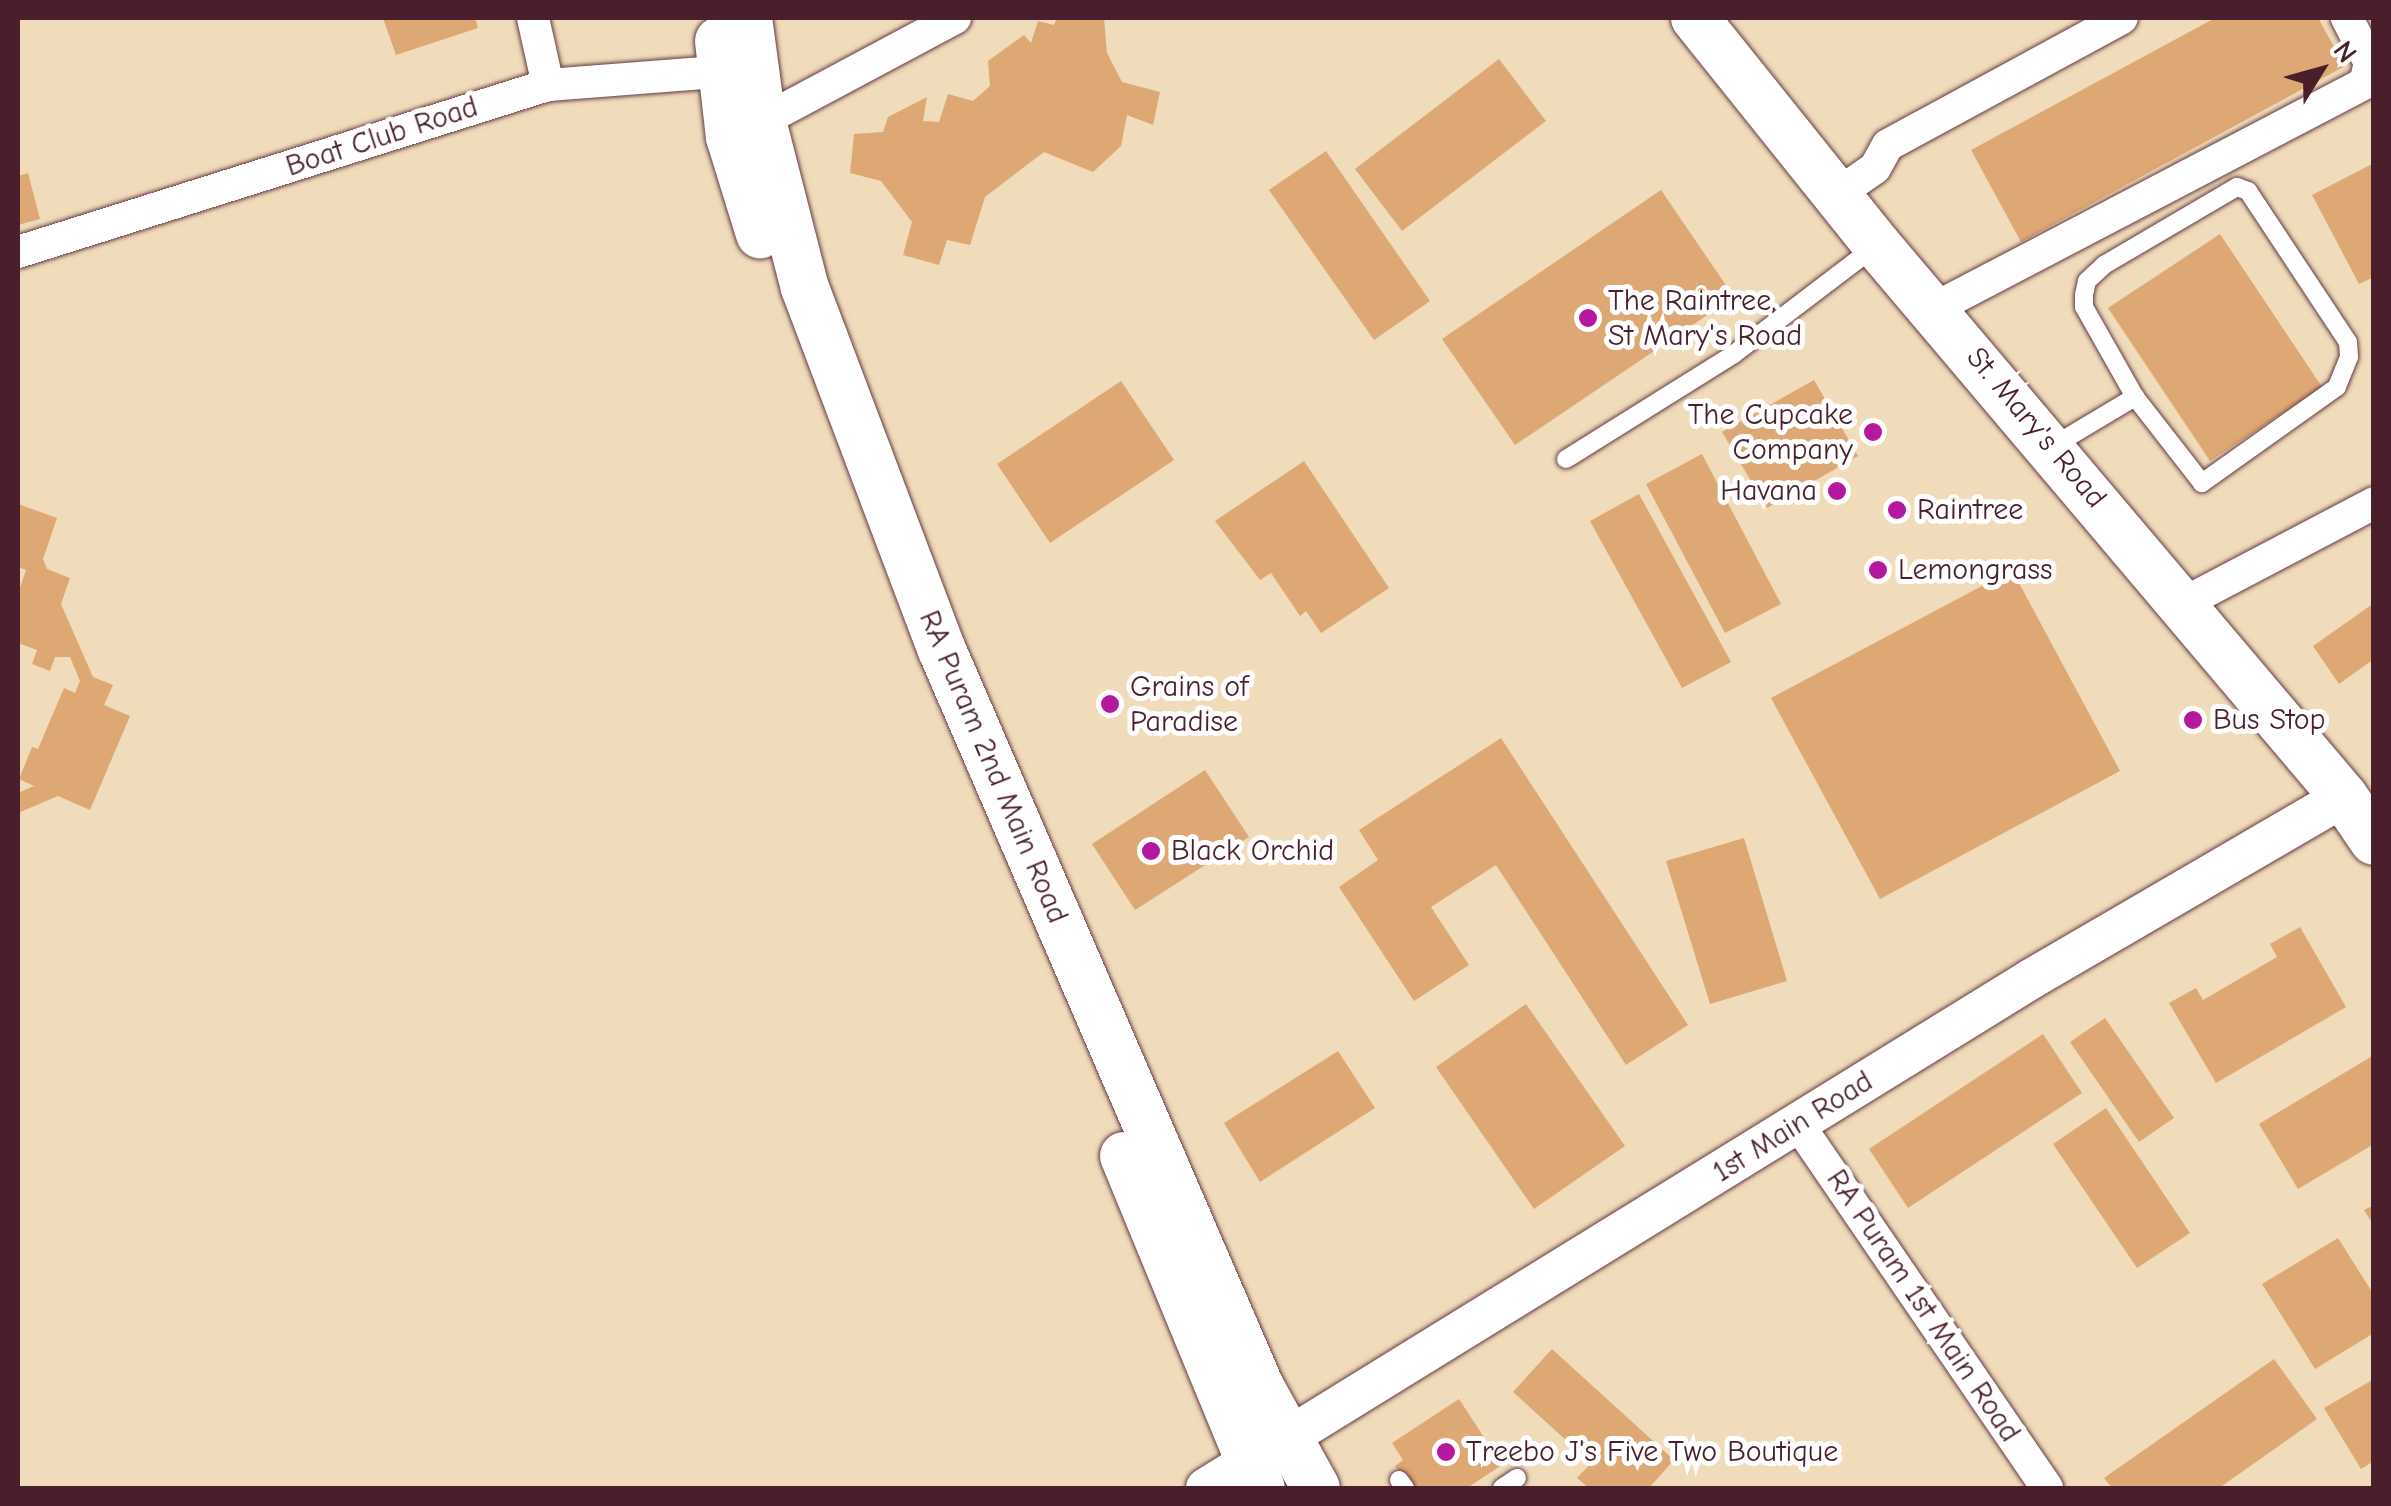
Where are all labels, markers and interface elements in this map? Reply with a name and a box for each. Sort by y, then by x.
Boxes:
north arrow [2271,20,2371,120]
text: N [2327,35,2363,69]
street label: Boat Club Road [281,89,483,185]
place label: The Raintree, St Mary's Road [1608,283,1802,354]
marker: The Raintree, St Mary's Road [1577,307,1599,329]
street label: St. Mary's Road [1958,340,2114,516]
place label: The Cupcake Company [1688,397,1853,468]
marker: The Cupcake Company [1862,421,1884,443]
place label: Havana [1720,473,1817,509]
marker: Havana [1826,480,1848,502]
place label: Raintree [1917,492,2023,528]
marker: Raintree [1886,499,1908,521]
place label: Lemongrass [1898,552,2052,588]
marker: Lemongrass [1867,559,1889,581]
street label: RA Puram 2nd Main Road [911,605,1075,929]
place label: Grains of Paradise [1130,669,1248,740]
marker: Grains of Paradise [1099,693,1121,715]
place label: Bus Stop [2213,702,2325,738]
marker: Bus Stop [2182,709,2204,731]
place label: Black Orchid [1171,833,1334,869]
marker: Black Orchid [1140,840,1162,862]
street label: 1st Main Road [1706,1064,1880,1190]
street label: RA Puram 1st Main Road [1818,1163,2028,1449]
place label: Treebo J's Five Two Boutique [1466,1434,1838,1470]
marker: Treebo J's Five Two Boutique [1435,1441,1457,1463]

